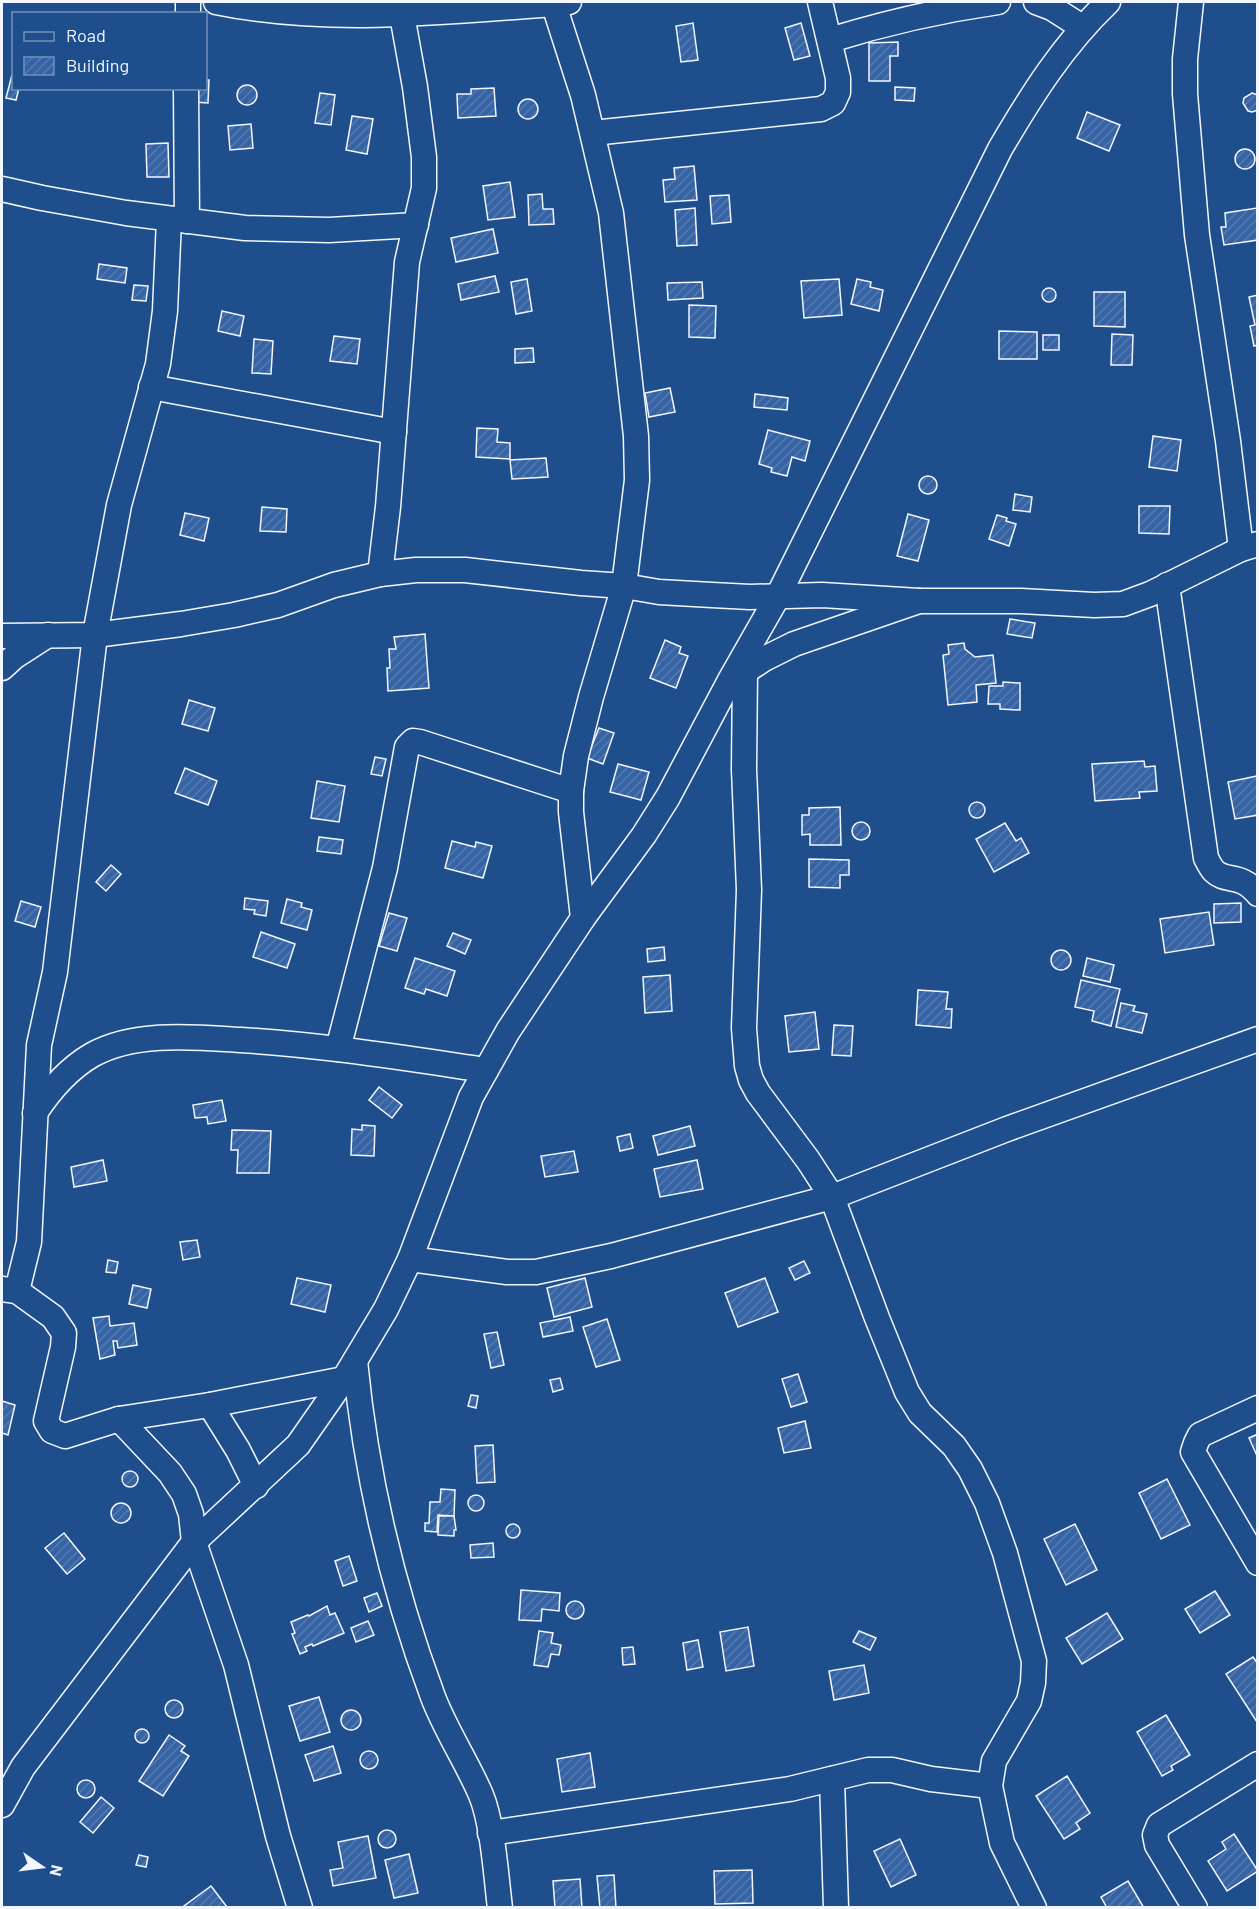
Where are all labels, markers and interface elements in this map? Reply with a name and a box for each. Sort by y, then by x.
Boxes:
legend [12,12,207,90]
text: Road [66,24,106,46]
text: Building [66,54,129,76]
north arrow [12,1837,72,1897]
text: N [47,1863,68,1878]

